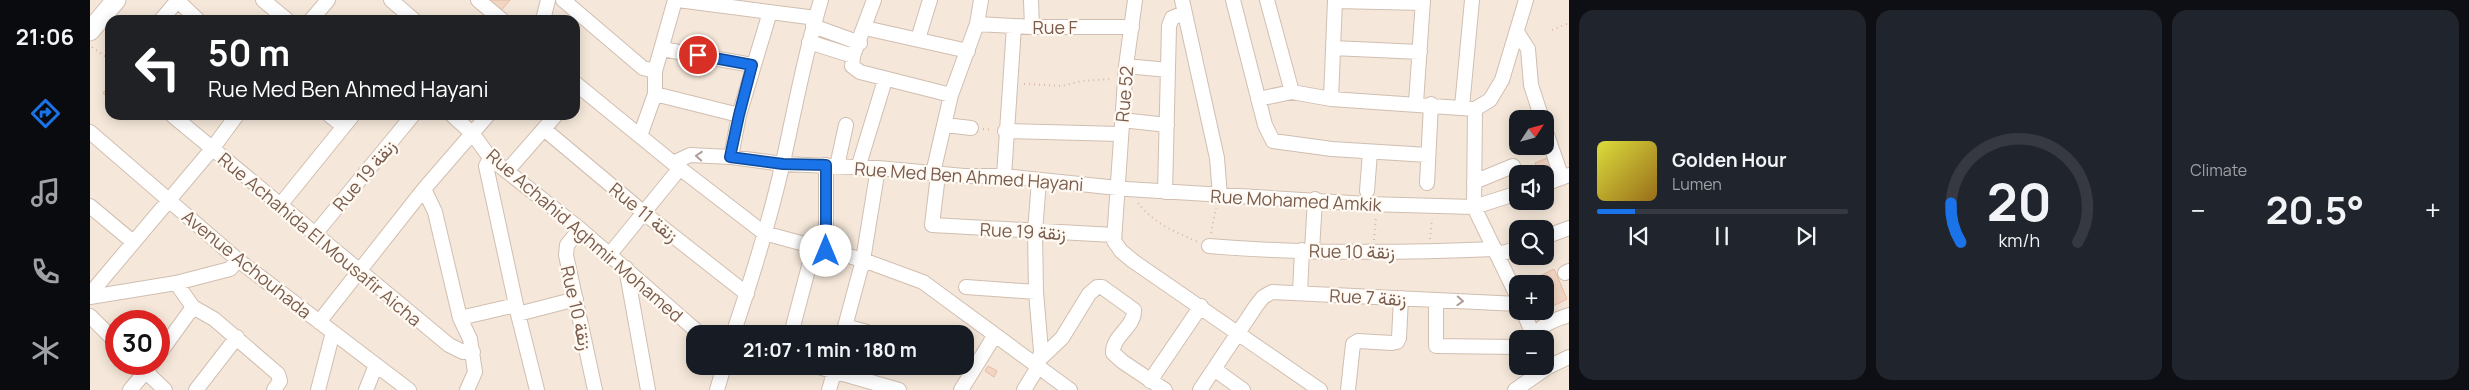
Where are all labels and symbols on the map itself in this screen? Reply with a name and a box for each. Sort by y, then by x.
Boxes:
street label: Rue F [1032,15,1078,39]
pin [677,34,719,76]
street label: Rue 52 [1110,65,1138,123]
north arrow [1509,110,1554,155]
street label: Rue 19 زنقة [327,134,401,216]
street label: Rue Achahid Aghmir Mohamed [482,143,688,327]
street label: Rue Achahida El Mousafir Aicha [213,147,427,331]
one-way arrow [695,150,703,161]
street label: Rue Med Ben Ahmed Hayani [854,156,1084,196]
street label: Rue 11 زنقة [605,177,683,247]
street label: Rue Mohamed Amkik [1210,184,1383,217]
street label: Avenue Achouhada [177,204,317,324]
street label: Rue 19 زنقة [979,217,1067,245]
position arrow [799,224,851,276]
street label: Rue 10 زنقة [1309,238,1395,264]
street label: Rue 10 زنقة [556,263,598,353]
street label: Rue 7 زنقة [1329,283,1407,311]
one-way arrow [1456,296,1464,307]
speed limit sign: 30 [105,310,170,375]

